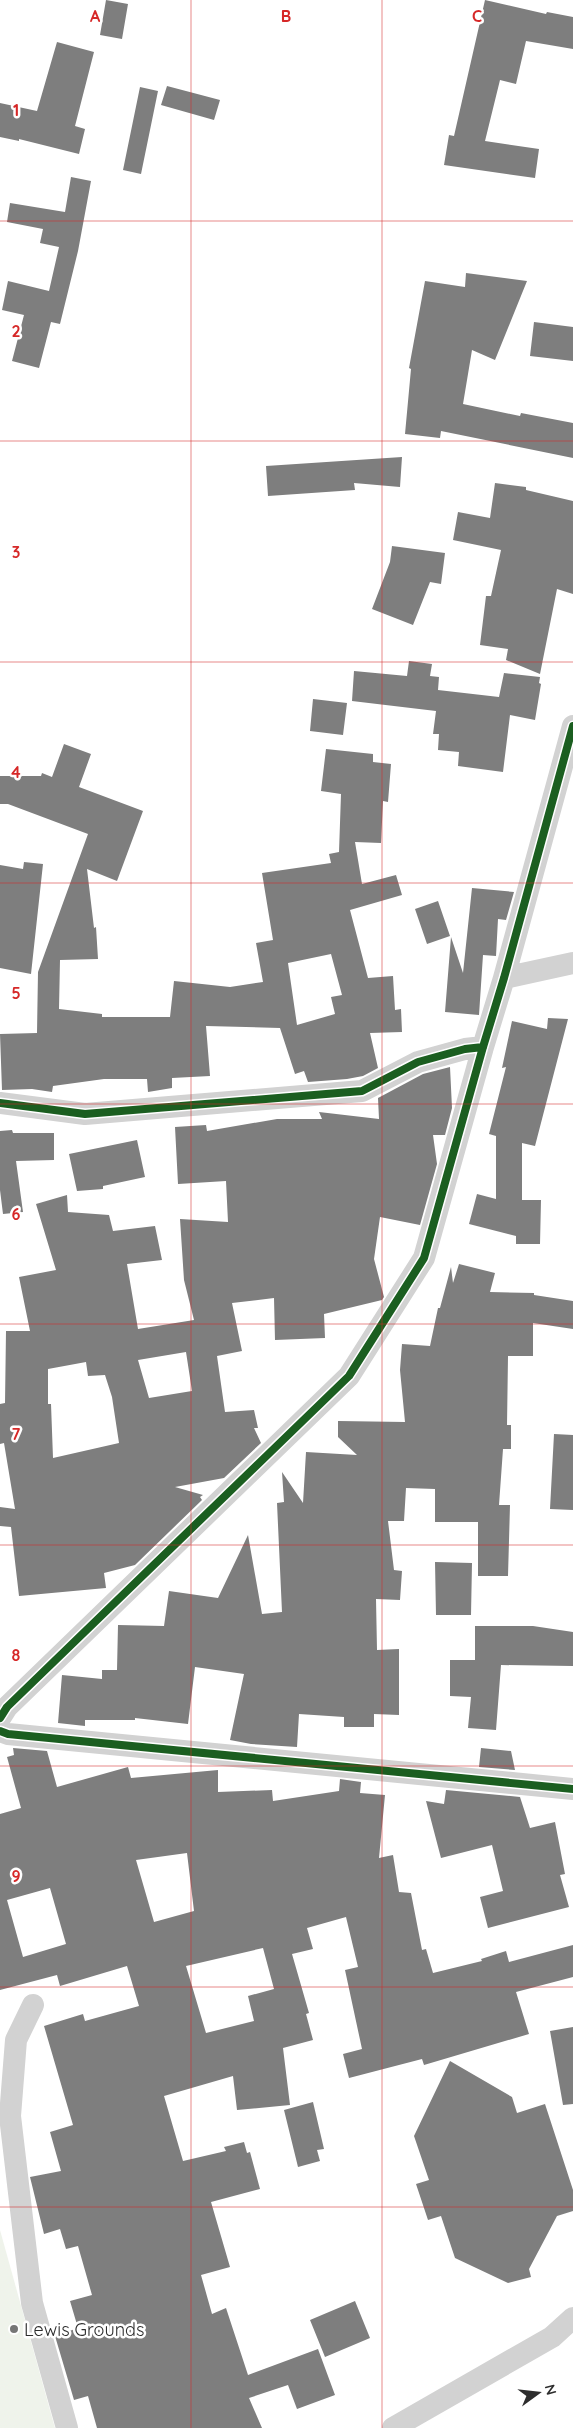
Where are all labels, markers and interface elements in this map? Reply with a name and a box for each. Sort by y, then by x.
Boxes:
text: A [90,6,101,26]
text: B [281,6,291,26]
text: C [472,6,482,26]
text: 1 [13,100,19,120]
text: 2 [11,321,21,341]
text: 3 [12,542,20,562]
text: 4 [11,762,21,782]
text: 5 [11,983,21,1003]
text: 6 [12,1204,21,1224]
text: 7 [12,1424,21,1444]
text: 8 [12,1645,21,1665]
text: 9 [11,1866,21,1886]
place label: Lewis Grounds [24,2318,144,2341]
marker: Lewis Grounds [8,2323,20,2335]
north arrow [513,2368,563,2418]
text: N [541,2382,561,2397]

